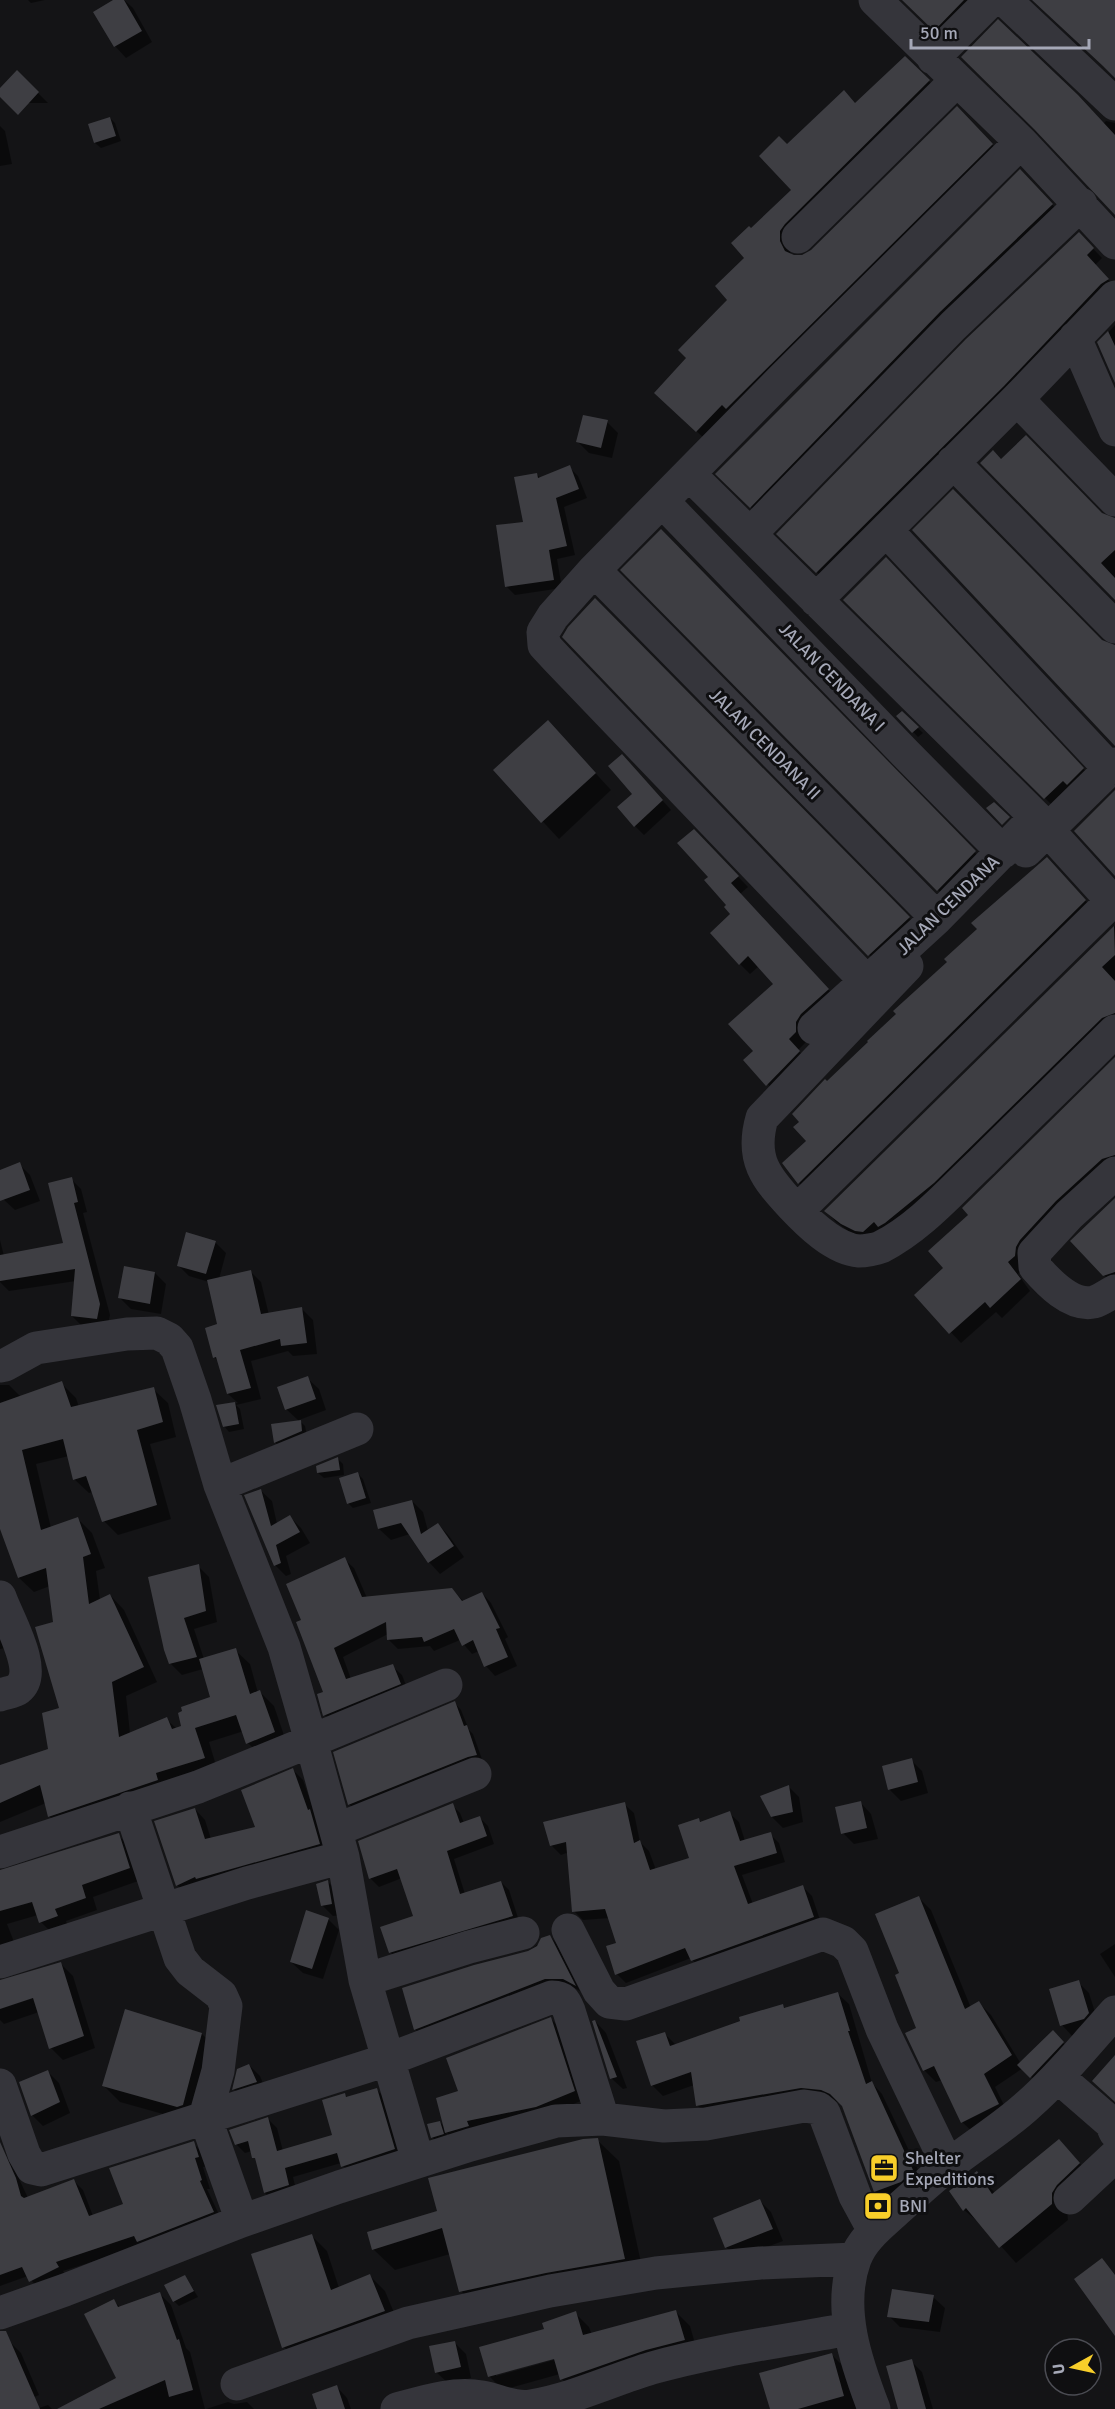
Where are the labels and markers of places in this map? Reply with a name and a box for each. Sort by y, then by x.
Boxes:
place label: Shelter Expeditions [905,2147,995,2190]
office icon: Shelter Expeditions [868,2152,900,2184]
bank icon: BNI [862,2190,894,2222]
place label: BNI [899,2195,927,2217]

